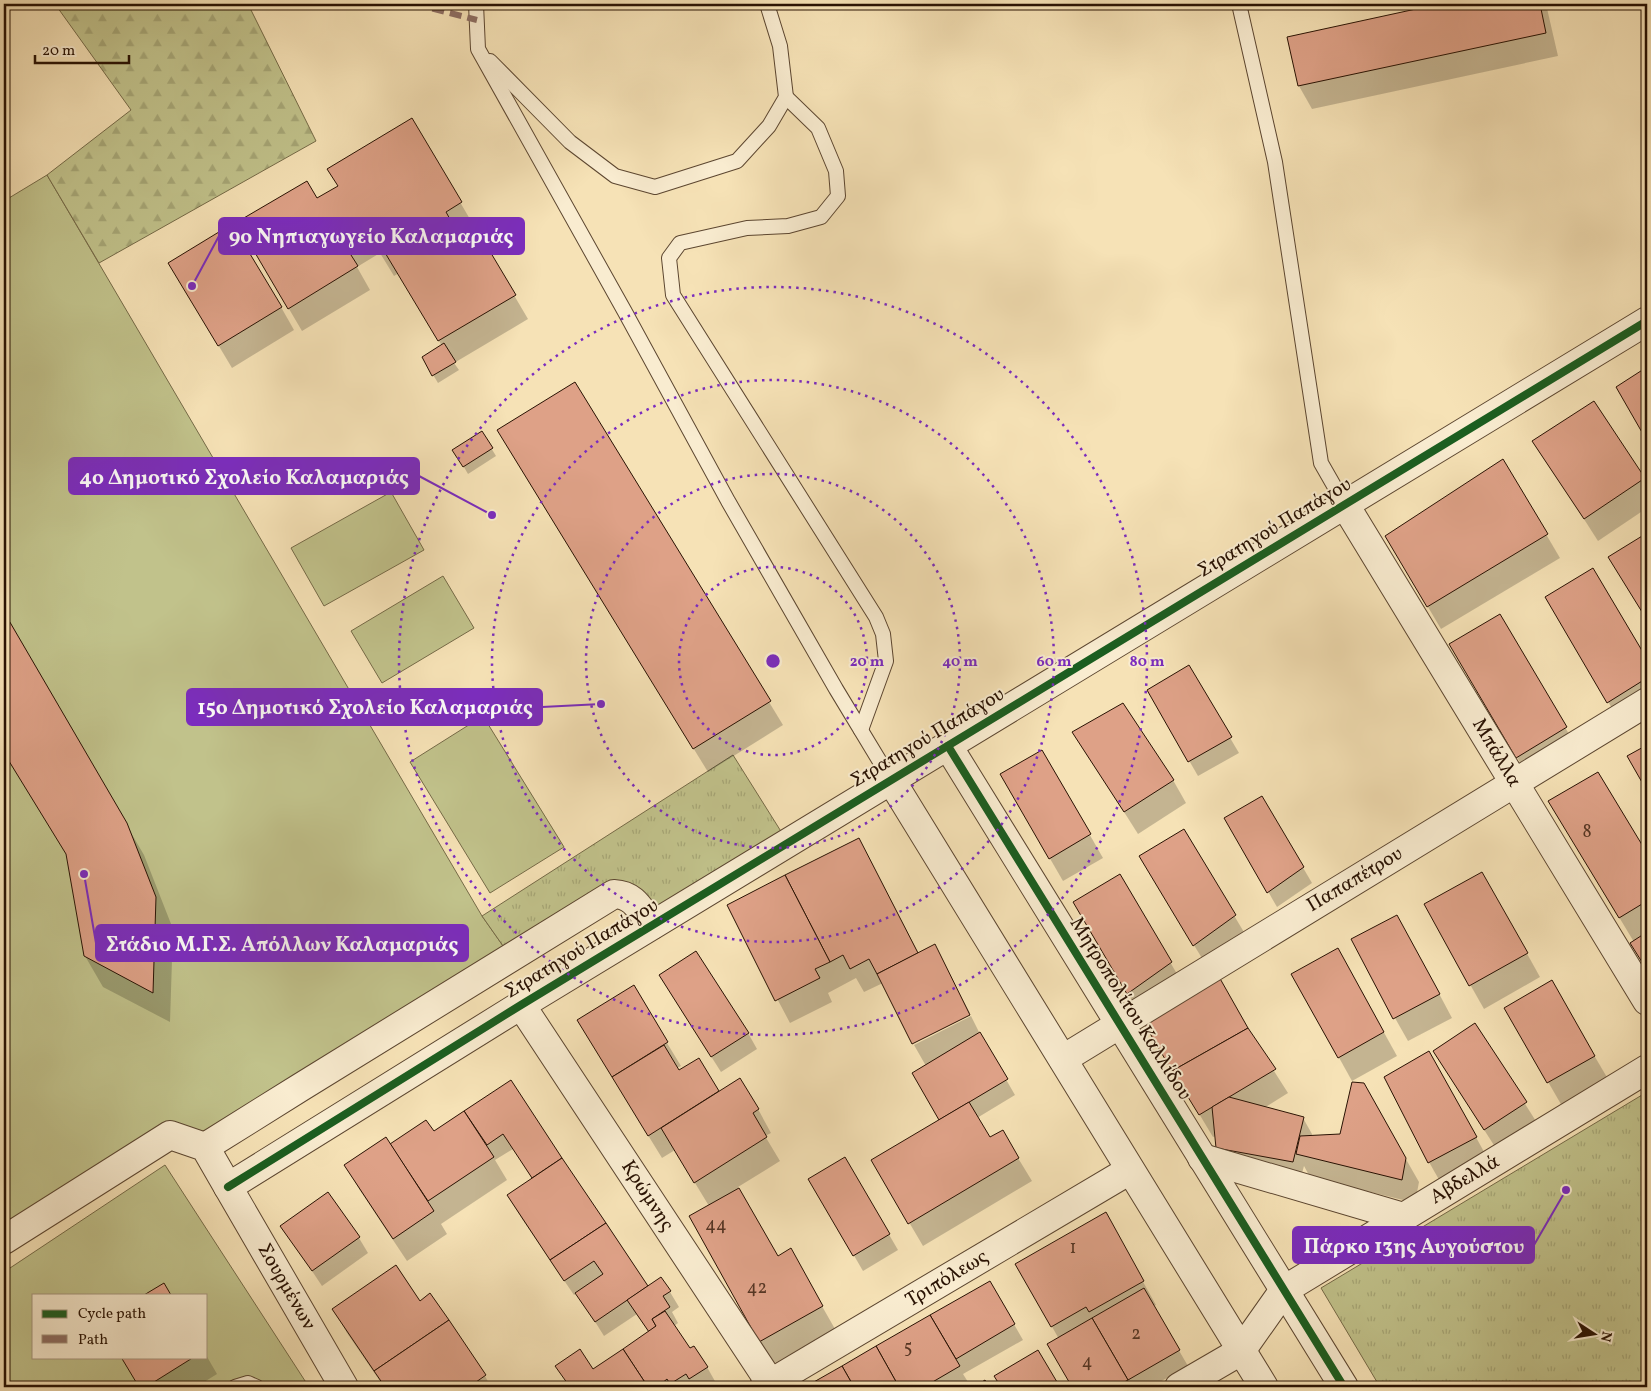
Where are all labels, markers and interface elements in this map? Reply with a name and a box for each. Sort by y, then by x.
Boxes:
scale bar [35,32,129,64]
text: 20 m [42,41,75,62]
callout: 9ο Νηπιαγωγείο Καλαμαριάς [219,218,524,254]
text: 9ο Νηπιαγωγείο Καλαμαριάς [229,223,513,252]
callout: 4ο Δημοτικό Σχολείο Καλαμαριάς [69,458,419,494]
text: 4ο Δημοτικό Σχολείο Καλαμαριάς [79,464,409,493]
street label: Στρατηγού Παπάγου [1193,471,1357,585]
centre of rings [764,652,782,670]
text: 20 m [850,652,885,673]
text: 40 m [942,652,978,673]
text: 60 m [1037,652,1072,673]
text: 80 m [1130,652,1165,673]
street label: Στρατηγού Παπάγου [846,681,1010,795]
callout: 15ο Δημοτικό Σχολείο Καλαμαριάς [187,689,542,725]
text: 15ο Δημοτικό Σχολείο Καλαμαριάς [197,694,533,723]
street label: Μπάλλα [1464,713,1528,793]
house number: 8 [1582,820,1592,845]
street label: Παπαπέτρου [1302,840,1408,920]
street label: Στρατηγού Παπάγου [500,892,664,1006]
street label: Μητροπολίτου Καλλίδου [1062,912,1198,1106]
callout: Στάδιο Μ.Γ.Σ. Απόλλων Καλαμαριάς [96,925,468,961]
text: Στάδιο Μ.Γ.Σ. Απόλλων Καλαμαριάς [106,931,458,960]
street label: Αβδελλά [1425,1148,1505,1212]
street label: Κρώμνης [614,1155,680,1237]
house number: 44 [705,1213,727,1238]
callout: Πάρκο 13ης Αυγούστου [1293,1227,1534,1263]
text: Πάρκο 13ης Αυγούστου [1304,1233,1524,1262]
house number: 1 [1070,1236,1076,1261]
street label: Σουρμένων [250,1239,322,1336]
street label: Τριπόλεως [900,1243,994,1315]
house number: 42 [747,1276,767,1301]
legend [32,1294,208,1358]
text: Cycle path [78,1304,146,1325]
north arrow [1568,1308,1618,1358]
house number: 2 [1131,1322,1141,1347]
text: N [1595,1329,1616,1343]
text: Path [78,1330,108,1351]
house number: 5 [904,1336,912,1361]
house number: 4 [1082,1350,1092,1375]

